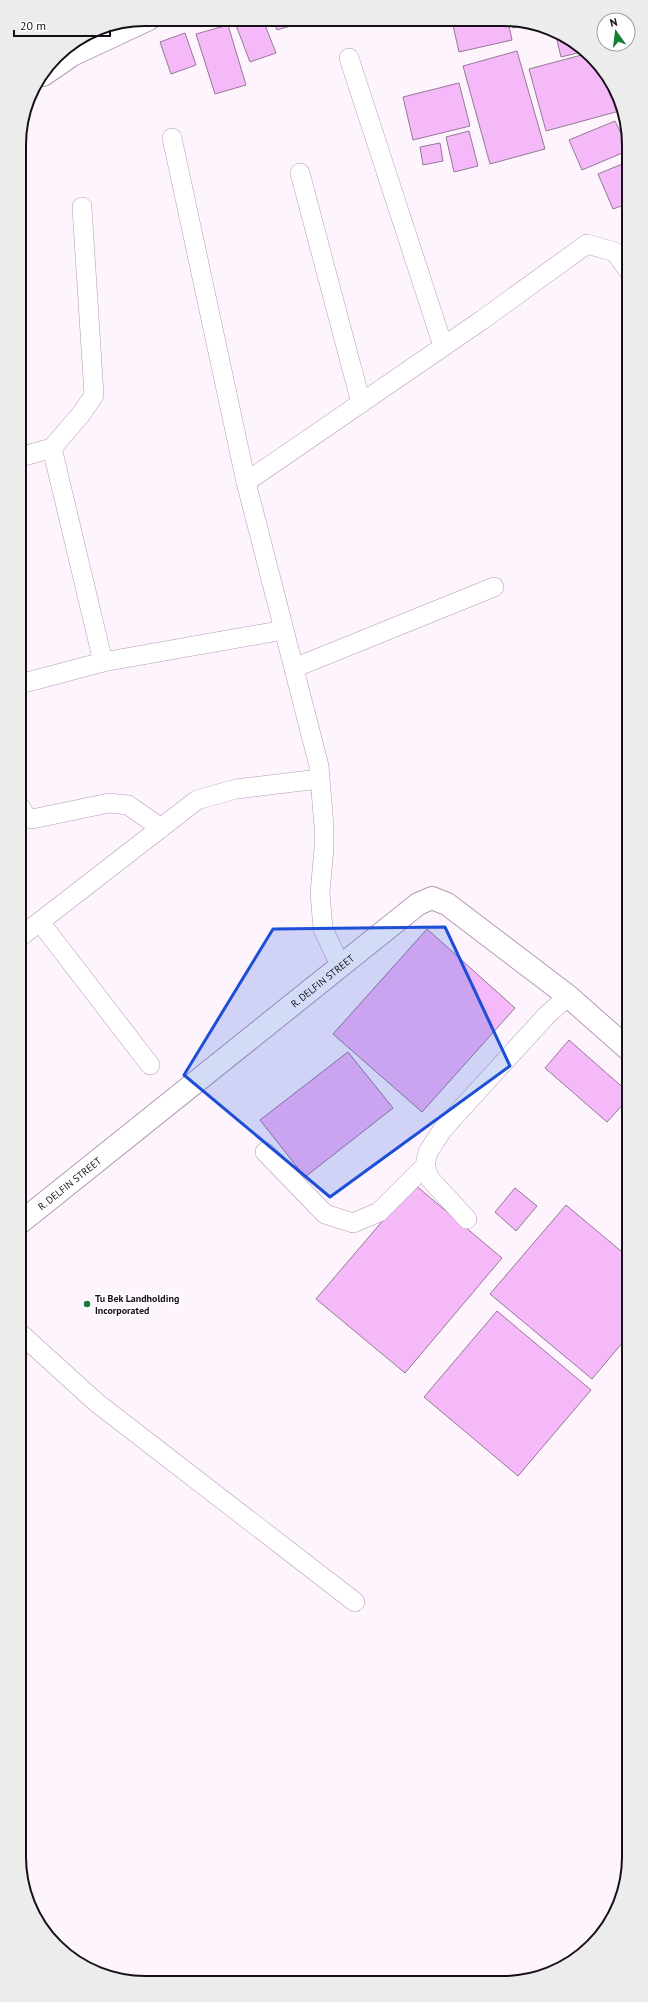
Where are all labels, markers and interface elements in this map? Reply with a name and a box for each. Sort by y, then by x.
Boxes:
scale bar [14,12,110,38]
north arrow [596,12,636,52]
text: N [608,15,619,30]
text: 20 m [20,18,46,33]
street label: R. DELFIN STREET [288,951,357,1010]
street label: R. DELFIN STREET [35,1154,104,1213]
place label: Tu Bek Landholding Incorporated [95,1292,179,1317]
marker: Tu Bek Landholding Incorporated [82,1299,92,1309]

